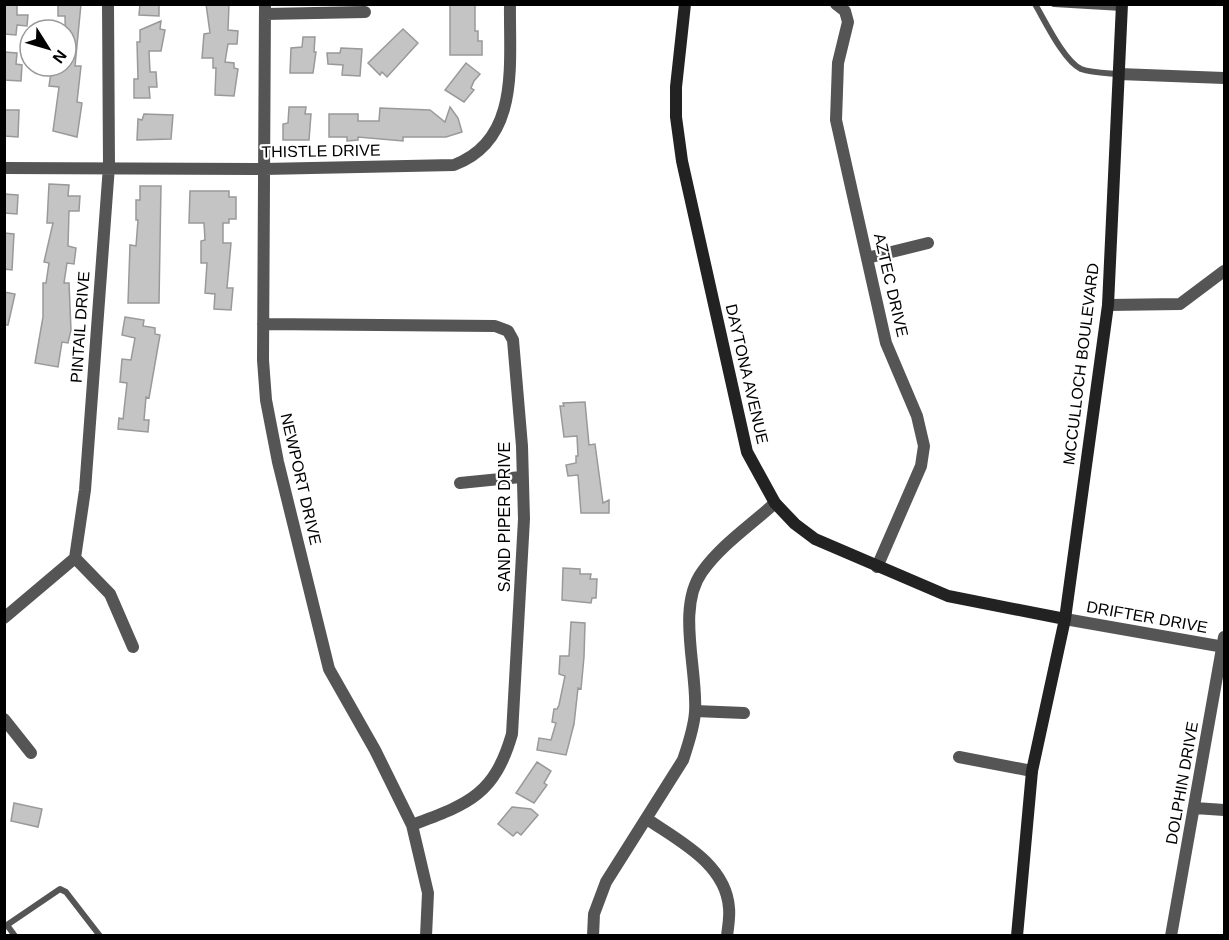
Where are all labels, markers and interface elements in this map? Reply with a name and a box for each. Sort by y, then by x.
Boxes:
north arrow [18,18,78,78]
text: N [49,47,70,66]
street label: THISTLE DRIVE [261,141,381,161]
street label: AZTEC DRIVE [871,232,911,338]
street label: MCCULLOCH BOULEVARD [1060,262,1102,466]
street label: PINTAIL DRIVE [68,271,92,383]
street label: DAYTONA AVENUE [723,302,771,446]
street label: NEWPORT DRIVE [278,412,324,546]
street label: SAND PIPER DRIVE [496,442,513,592]
street label: DRIFTER DRIVE [1085,598,1209,636]
street label: DOLPHIN DRIVE [1163,720,1201,846]

